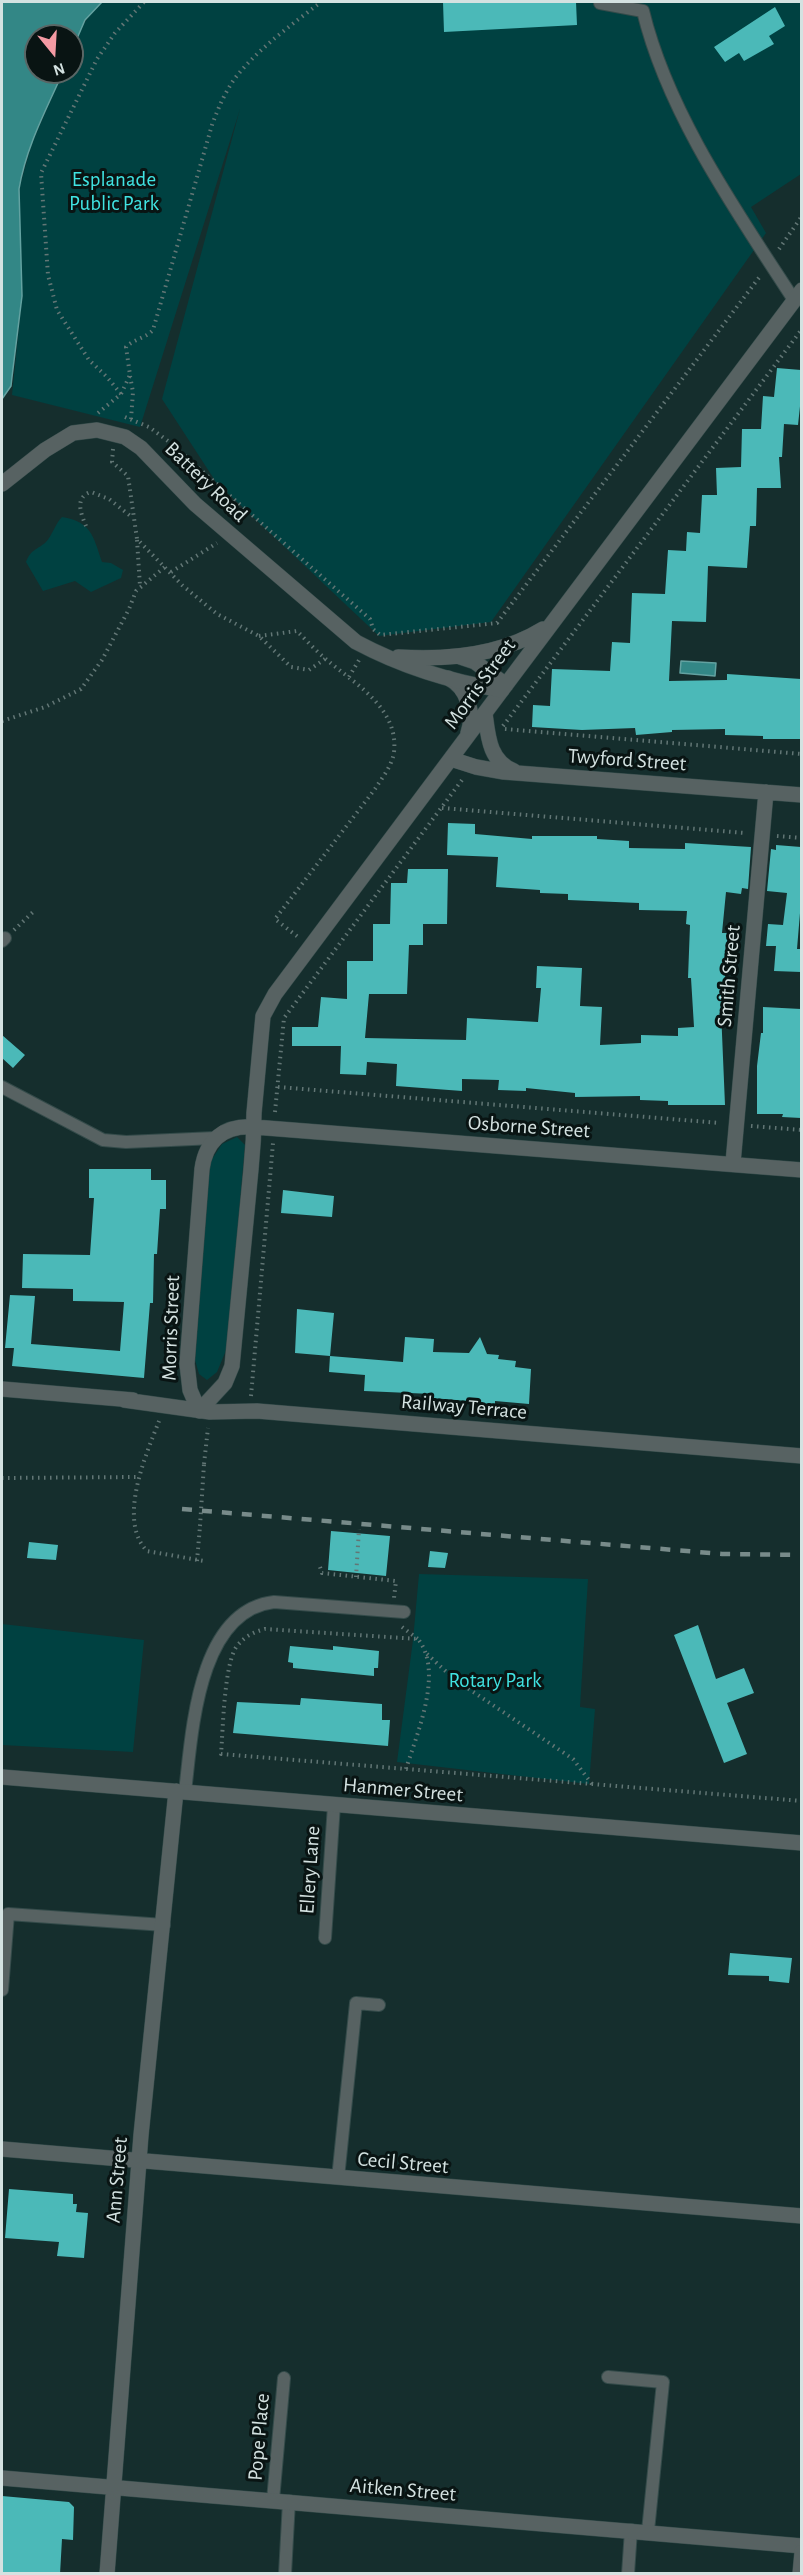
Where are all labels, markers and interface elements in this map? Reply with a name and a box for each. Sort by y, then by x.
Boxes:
north arrow [24,24,84,84]
text: N [51,60,67,79]
park label: Esplanade Public Park [69,167,159,217]
street label: Battery Road [159,436,253,528]
street label: Morris Street [439,634,521,734]
street label: Twyford Street [567,743,687,777]
street label: Smith Street [712,924,746,1028]
street label: Osborne Street [467,1110,591,1144]
street label: Morris Street [157,1275,185,1381]
street label: Railway Terrace [400,1389,528,1425]
park label: Rotary Park [448,1668,542,1694]
street label: Hanmer Street [342,1772,464,1808]
street label: Ellery Lane [294,1825,326,1915]
street label: Ann Street [101,2136,133,2224]
street label: Cecil Street [356,2146,450,2180]
street label: Pope Place [243,2392,275,2482]
street label: Aitken Street [349,2473,457,2507]

